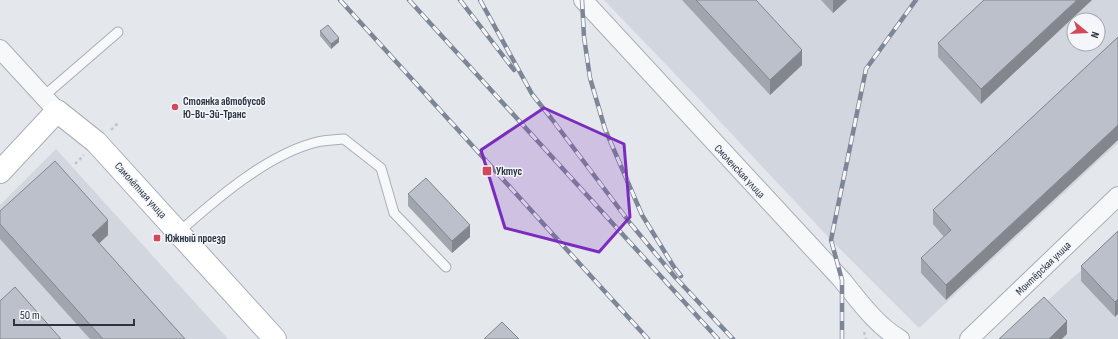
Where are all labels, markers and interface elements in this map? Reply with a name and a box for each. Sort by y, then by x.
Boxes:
north arrow [1066,12,1106,52]
text: N [1088,30,1102,40]
place label: Стоянка автобусов Ю-Ви-Эй-Транс [183,95,266,121]
marker: Стоянка автобусов Ю-Ви-Эй-Транс [170,102,180,112]
street label: Смоленская улица [712,142,768,201]
street label: Самолётная улица [112,160,169,221]
marker: Уктус [481,165,493,177]
place label: Уктус [496,165,523,178]
place label: Южный проезд [165,232,226,245]
marker: Южный проезд [152,233,162,243]
street label: Монтёрская улица [1013,239,1074,298]
scale bar [14,301,134,327]
text: 50 m [20,308,40,323]

